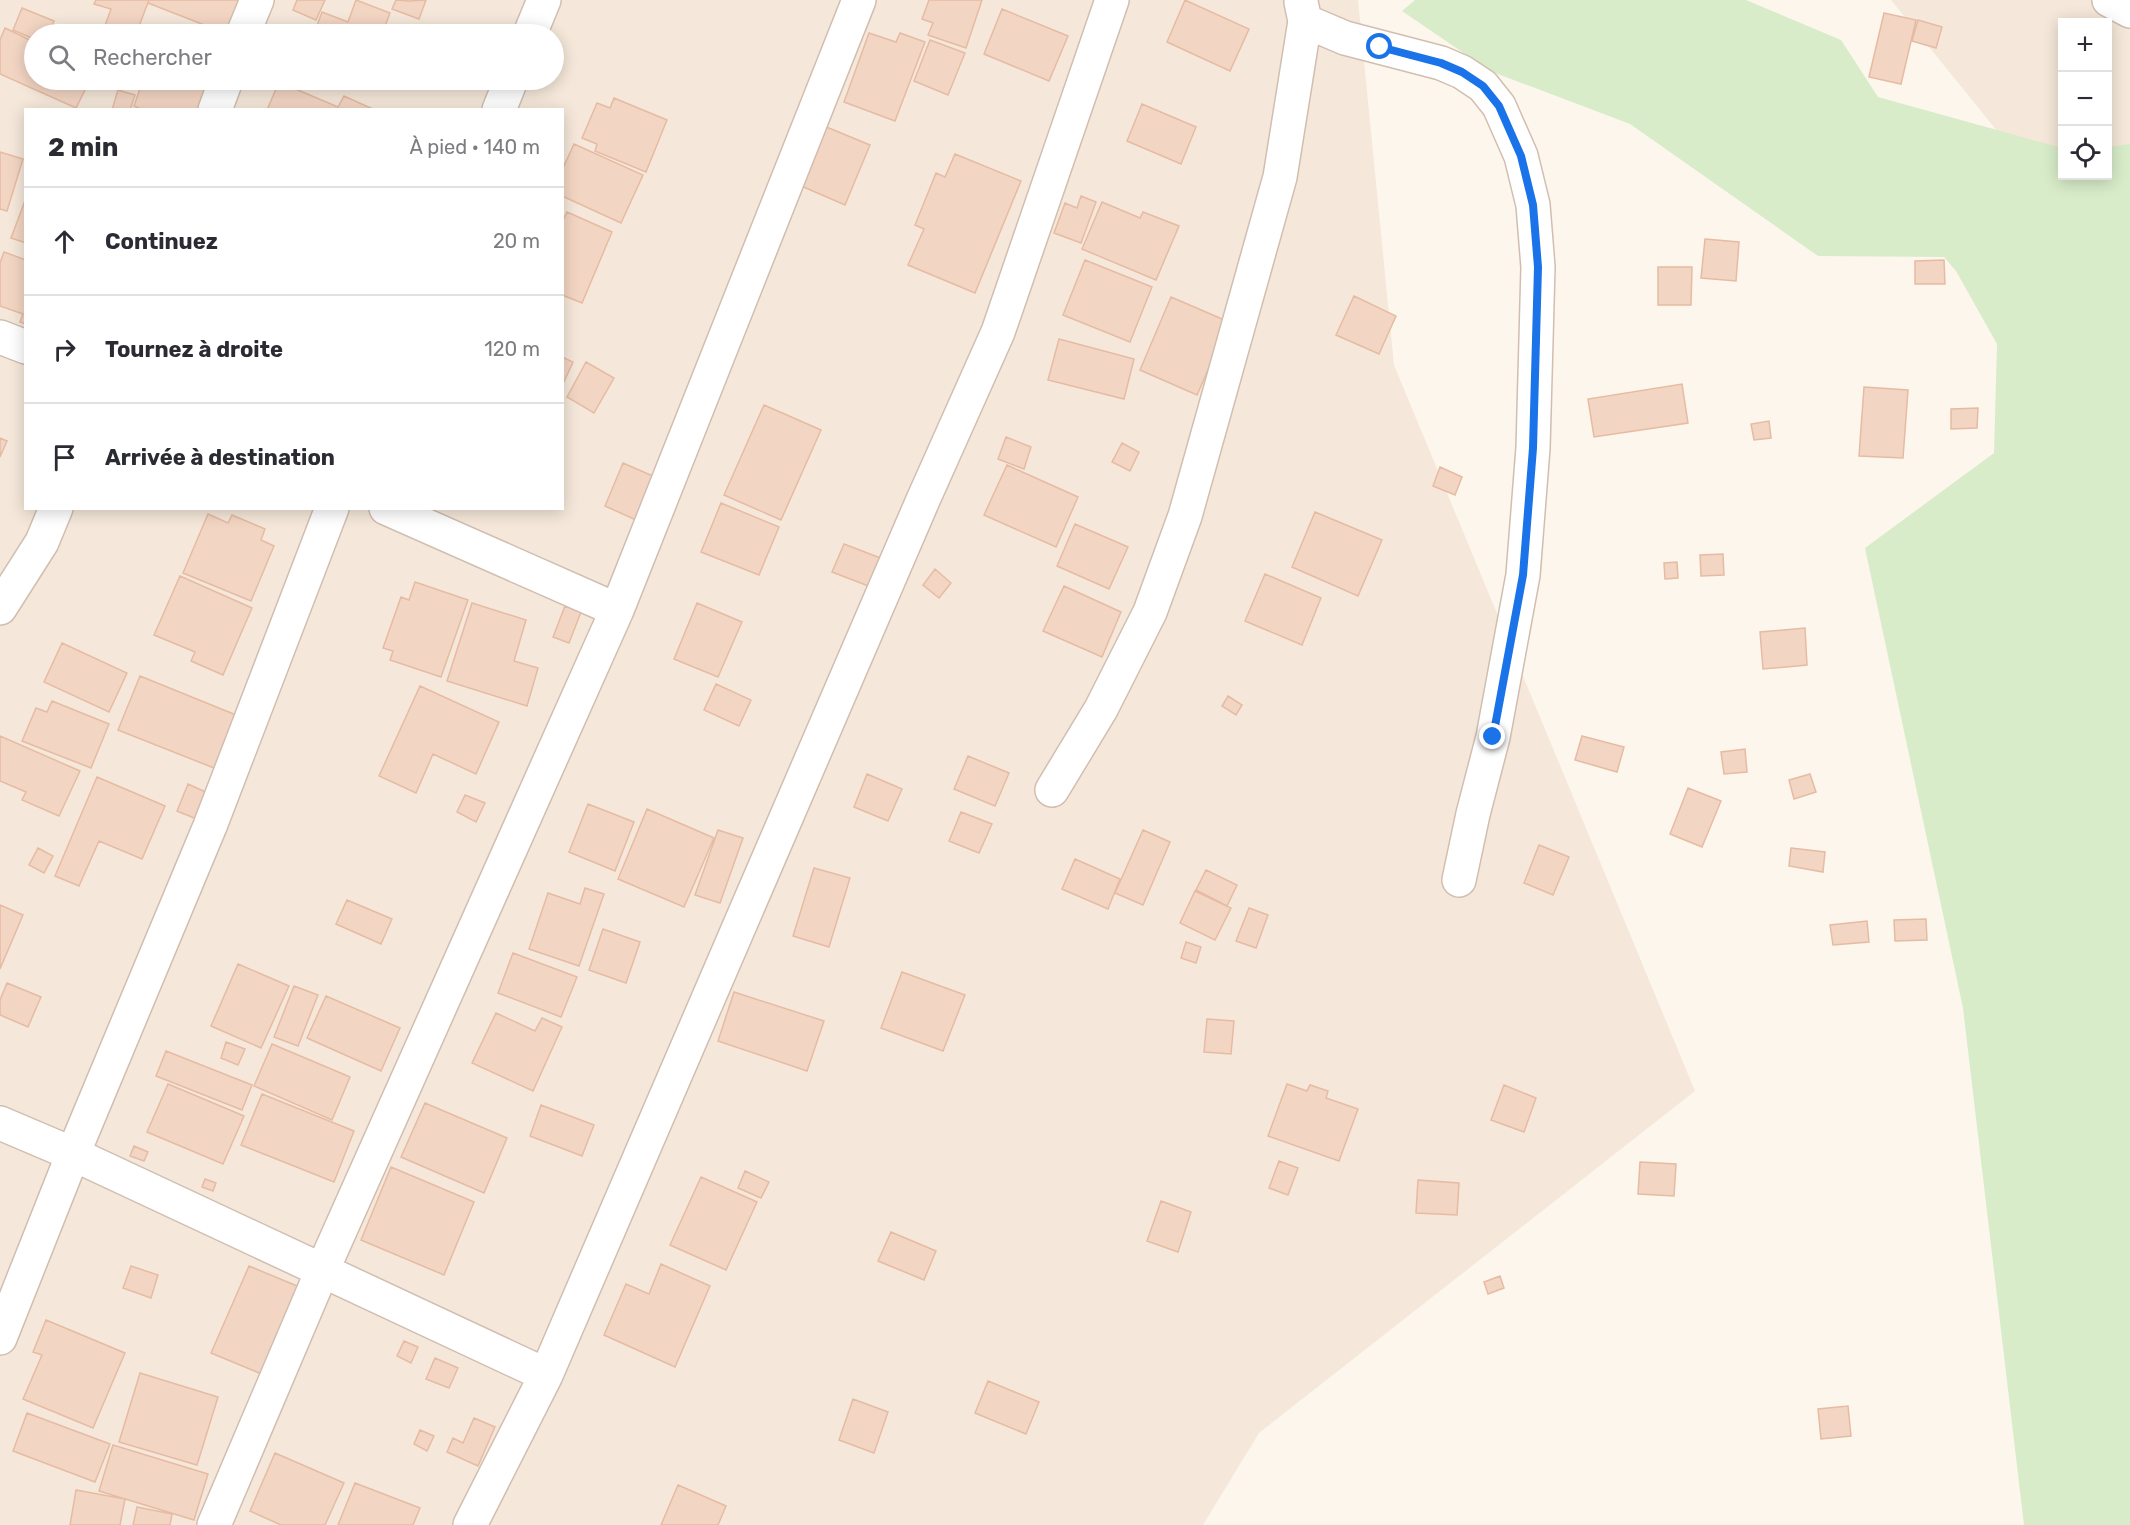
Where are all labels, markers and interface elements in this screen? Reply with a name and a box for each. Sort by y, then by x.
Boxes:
map controls [2058,18,2112,180]
button: + [2058,18,2112,72]
search box [24,24,564,90]
route start [1366,33,1392,59]
icon: search [45,41,78,74]
text: Rechercher [93,44,212,71]
button: − [2058,72,2112,126]
button: locate [2058,126,2112,180]
text: 2 min [48,132,118,163]
text: À pied · 140 m [410,135,540,159]
icon: ahead [48,225,81,258]
text: Continuez [105,228,218,255]
text: 20 m [493,229,540,253]
icon: right [48,333,81,366]
text: Tournez à droite [105,336,283,363]
text: 120 m [484,337,540,361]
icon: arrive [48,441,81,474]
text: Arrivée à destination [105,444,335,471]
route end [1479,723,1505,749]

